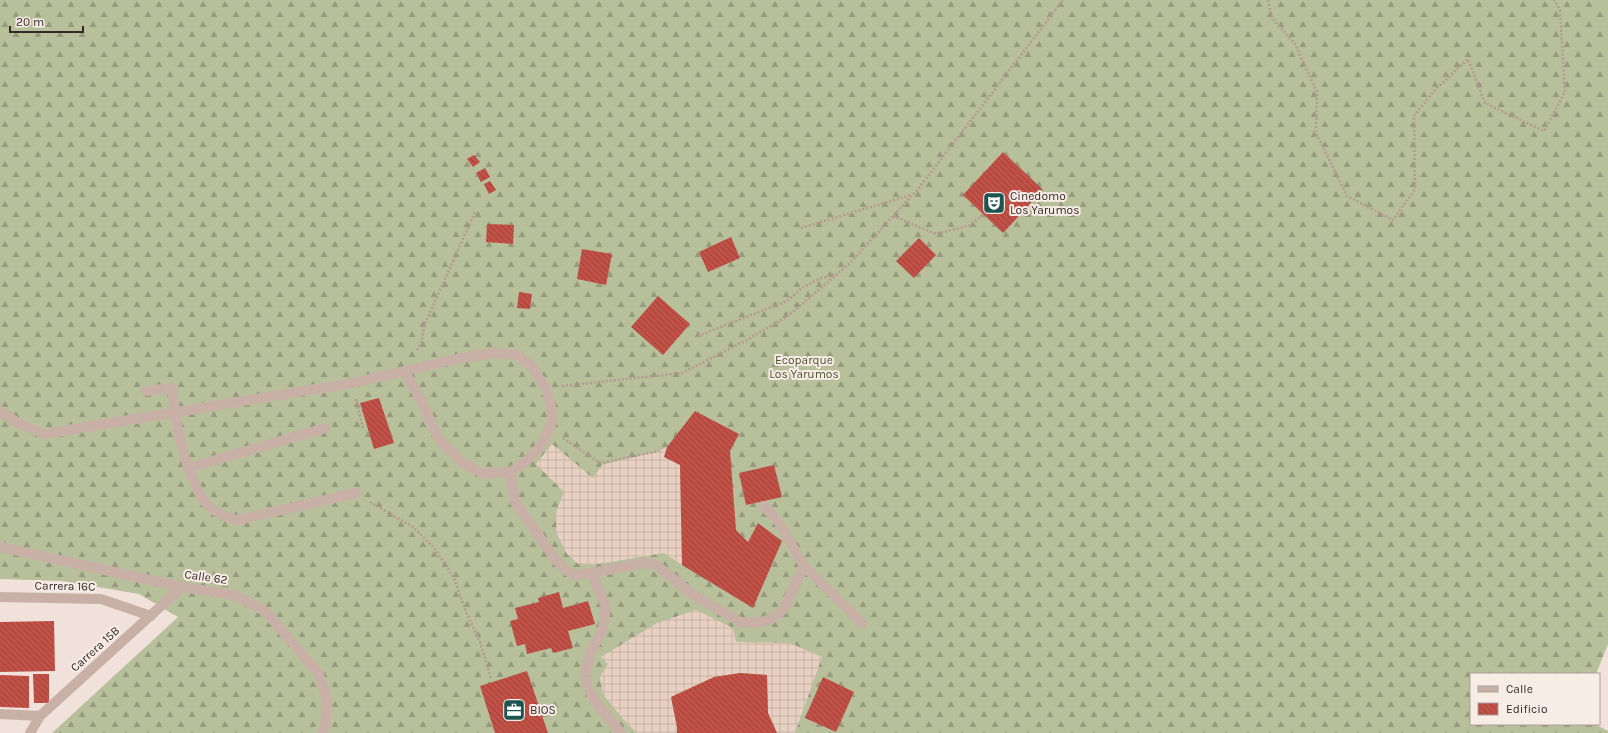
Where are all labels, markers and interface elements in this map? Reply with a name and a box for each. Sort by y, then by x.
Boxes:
scale bar [10,8,83,34]
text: 20 m [16,15,44,29]
place label: Cinedomo Los Yarumos [1010,189,1079,217]
theatre icon: Cinedomo Los Yarumos [981,190,1007,216]
park label: Ecoparque Los Yarumos [769,353,839,381]
street label: Calle 62 [183,567,229,587]
street label: Carrera 16C [34,578,96,594]
street label: Carrera 15B [68,623,122,675]
legend [1470,673,1600,725]
text: Calle [1506,682,1533,696]
office icon: BIOS [501,697,527,723]
text: Edificio [1506,702,1547,716]
place label: BIOS [530,703,556,717]

